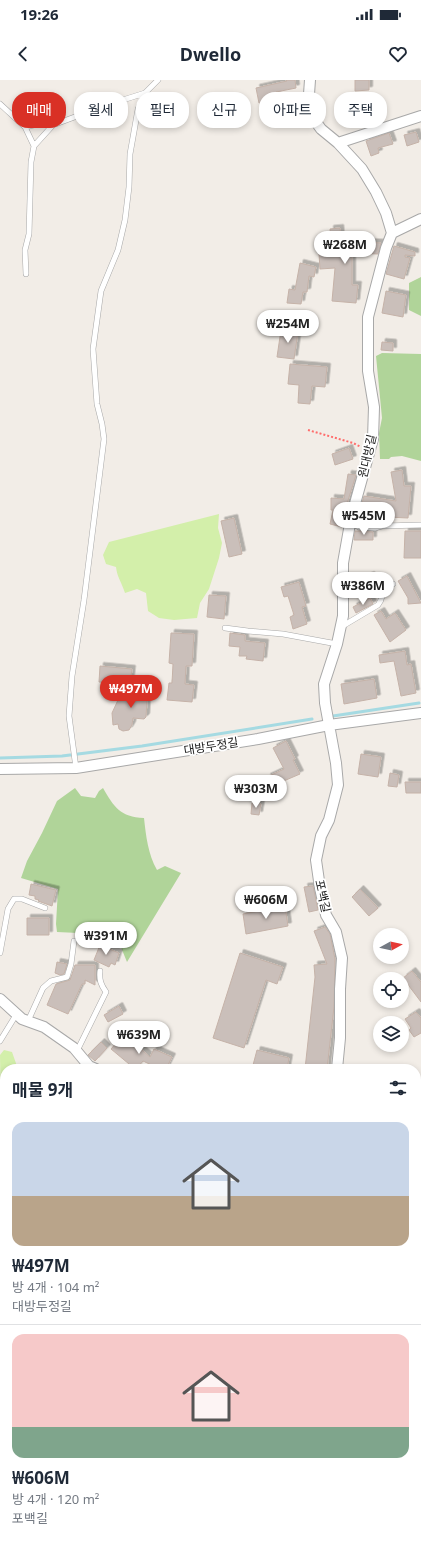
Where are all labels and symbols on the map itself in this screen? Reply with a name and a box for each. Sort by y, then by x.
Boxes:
pin: ₩268M [317,231,373,265]
pin: ₩254M [260,310,316,344]
street label: 원대방길 [354,433,380,479]
pin: ₩545M [336,502,392,536]
pin: ₩386M [335,572,391,606]
pin: ₩497M [103,675,159,709]
street label: 대방두정길 [182,733,240,759]
pin: ₩303M [228,775,284,809]
street label: 포백길 [311,878,335,914]
pin: ₩606M [238,886,294,920]
pin: ₩391M [78,922,134,956]
north arrow [373,928,409,964]
pin: ₩639M [111,1021,167,1055]

